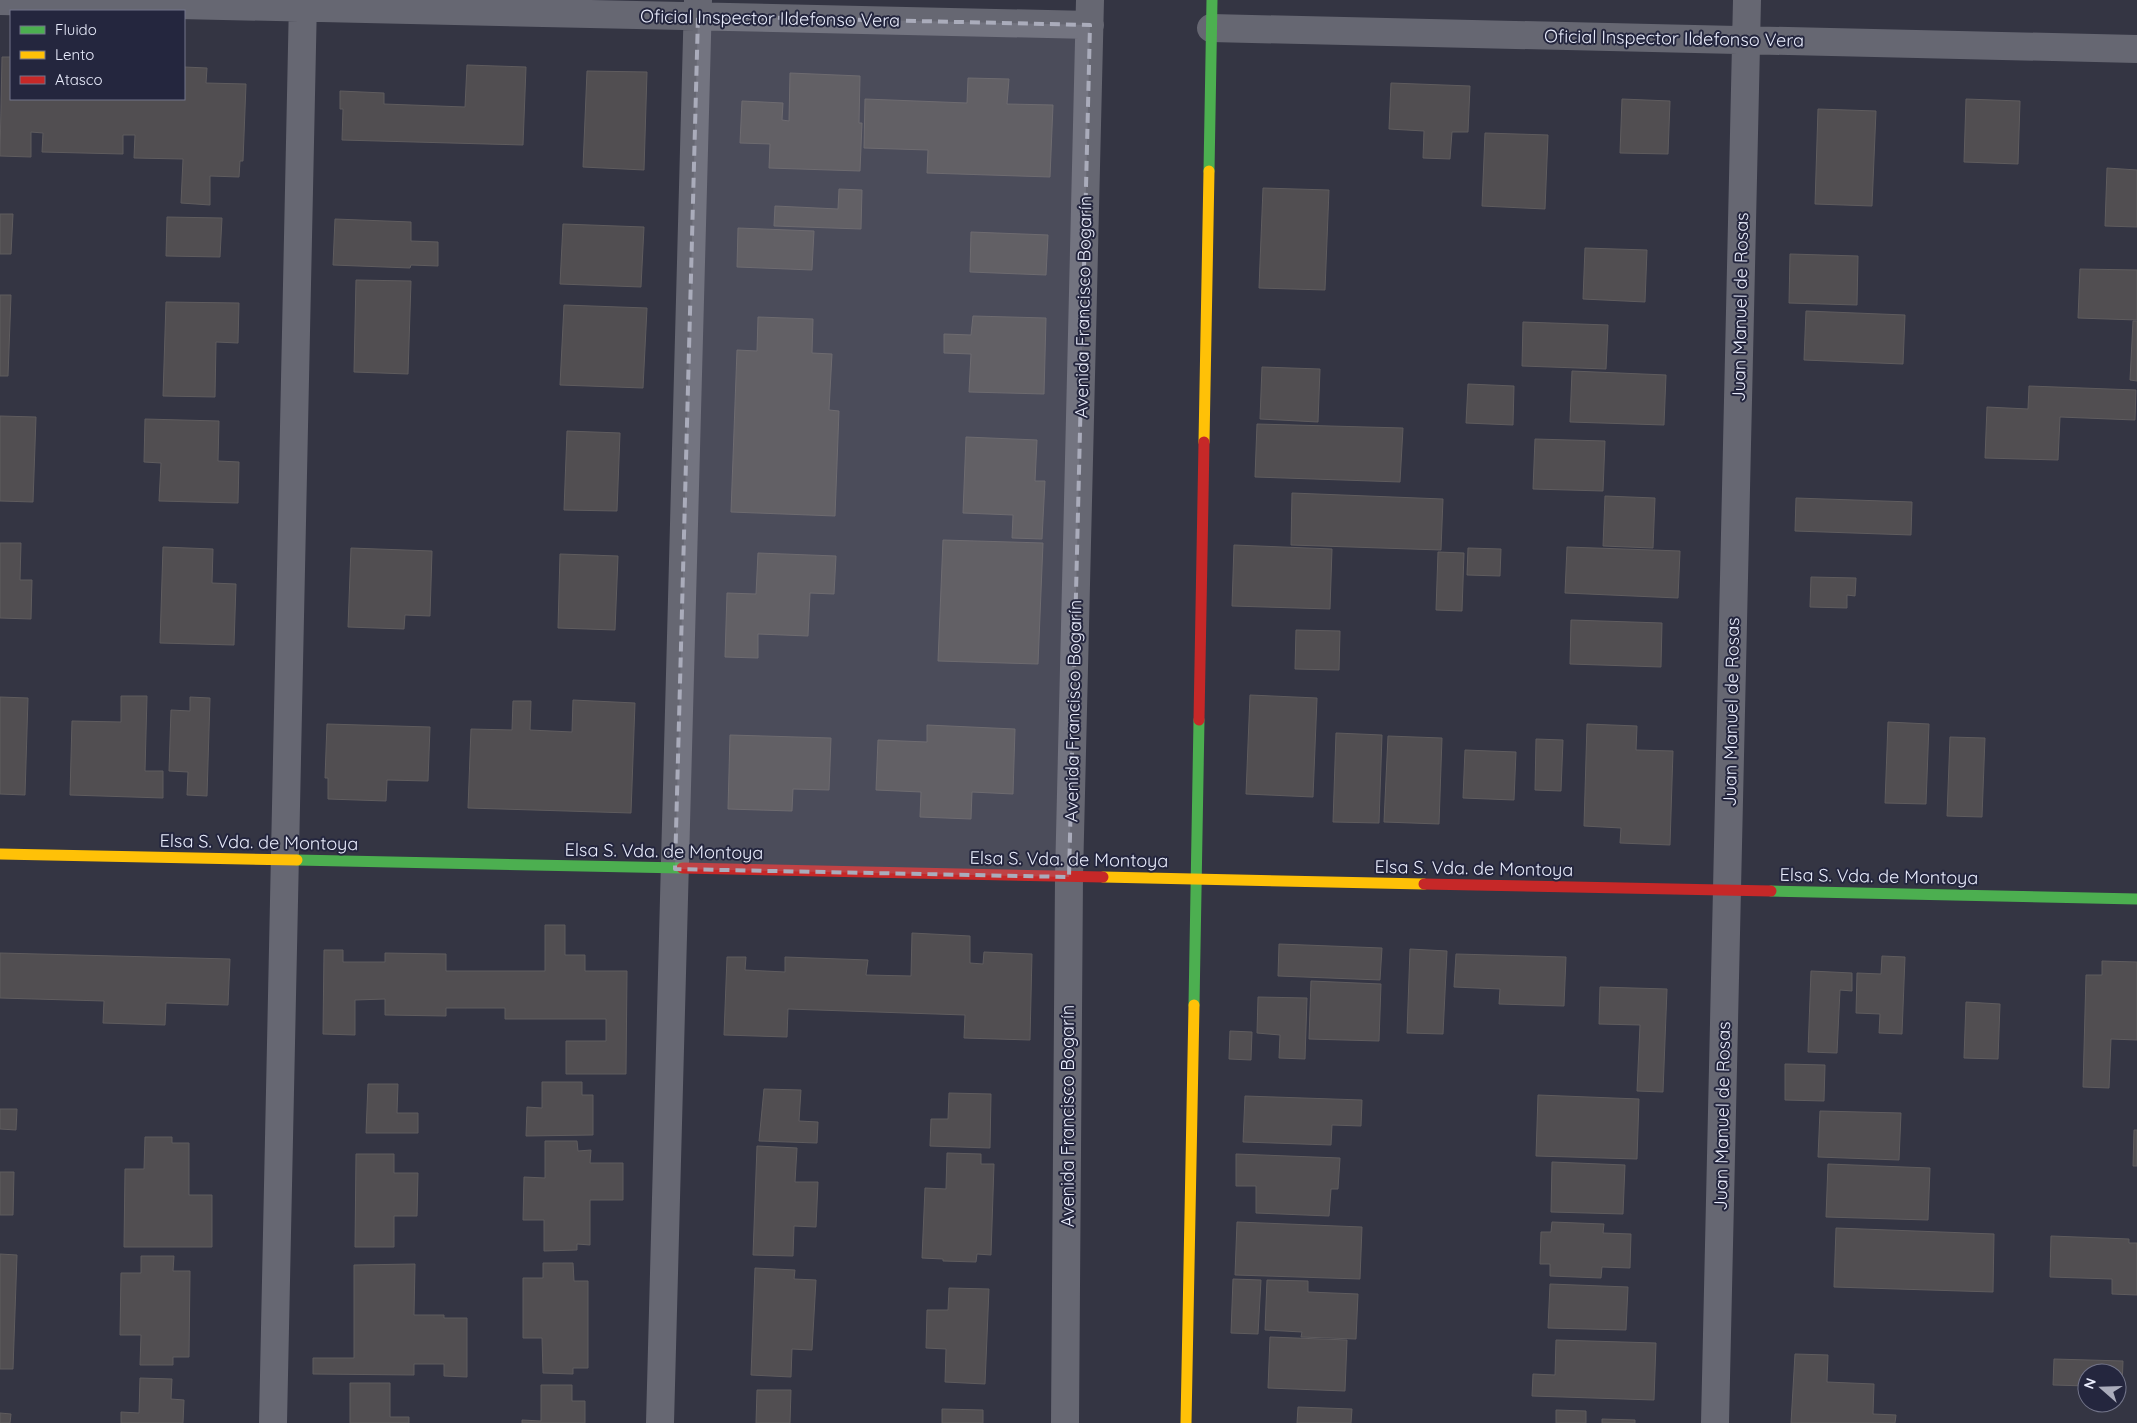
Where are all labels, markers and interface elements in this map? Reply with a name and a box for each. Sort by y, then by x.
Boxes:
street label: Oficial Inspector Ildefonso Vera [640,4,900,32]
legend [10,10,185,100]
text: Fluido [55,20,97,39]
street label: Oficial Inspector Ildefonso Vera [1544,24,1804,52]
text: Lento [55,45,94,64]
text: Atasco [55,70,103,89]
street label: Avenida Francisco Bogarín [1070,196,1096,418]
street label: Juan Manuel de Rosas [1727,212,1753,402]
street label: Avenida Francisco Bogarín [1060,600,1086,822]
street label: Juan Manuel de Rosas [1718,617,1744,807]
street label: Elsa S. Vda. de Montoya [159,829,359,855]
street label: Elsa S. Vda. de Montoya [564,838,764,864]
street label: Elsa S. Vda. de Montoya [969,846,1169,872]
street label: Elsa S. Vda. de Montoya [1374,855,1574,881]
street label: Elsa S. Vda. de Montoya [1779,863,1979,889]
street label: Avenida Francisco Bogarín [1056,1005,1079,1227]
street label: Juan Manuel de Rosas [1709,1021,1735,1211]
north arrow [2077,1363,2127,1413]
text: N [2080,1376,2100,1391]

